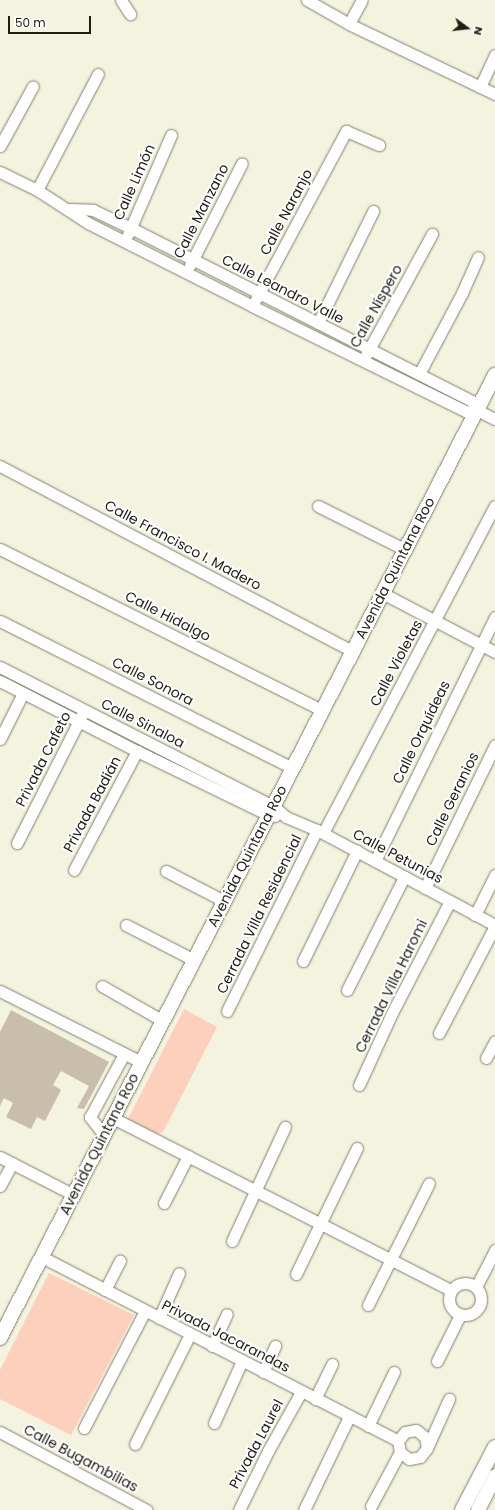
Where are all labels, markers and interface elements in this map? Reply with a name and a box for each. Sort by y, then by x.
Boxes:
scale bar [10,8,93,34]
north arrow [447,8,487,48]
text: 50 m [15,14,46,31]
text: N [470,25,487,37]
street label: Calle Limón [110,141,158,223]
street label: Calle Manzano [170,161,232,261]
street label: Calle Naranjo [256,166,316,258]
street label: Calle Leandro Valle [219,251,347,327]
street label: Calle Níspero [346,261,406,351]
street label: Avenida Quintana Roo [352,494,438,642]
street label: Calle Francisco I. Madero [102,497,264,593]
street label: Calle Hidalgo [123,587,213,645]
street label: Calle Violetas [366,617,426,709]
street label: Calle Sonora [109,653,197,709]
street label: Calle Orquídeas [389,678,453,786]
street label: Calle Sinaloa [98,695,188,751]
street label: Privada Cafeto [12,709,74,809]
street label: Calle Geranios [422,749,482,849]
street label: Privada Badián [60,753,124,855]
street label: Avenida Quintana Roo [204,782,290,930]
street label: Calle Petunias [350,825,446,887]
street label: Cerrada Villa Residencial [213,832,305,996]
street label: Cerrada Villa Haromi [351,917,431,1055]
street label: Avenida Quintana Roo [56,1070,142,1218]
street label: Privada Jacarandas [159,1296,293,1376]
street label: Privada Laurel [225,1397,287,1491]
street label: Calle Bugambilias [21,1421,141,1495]

